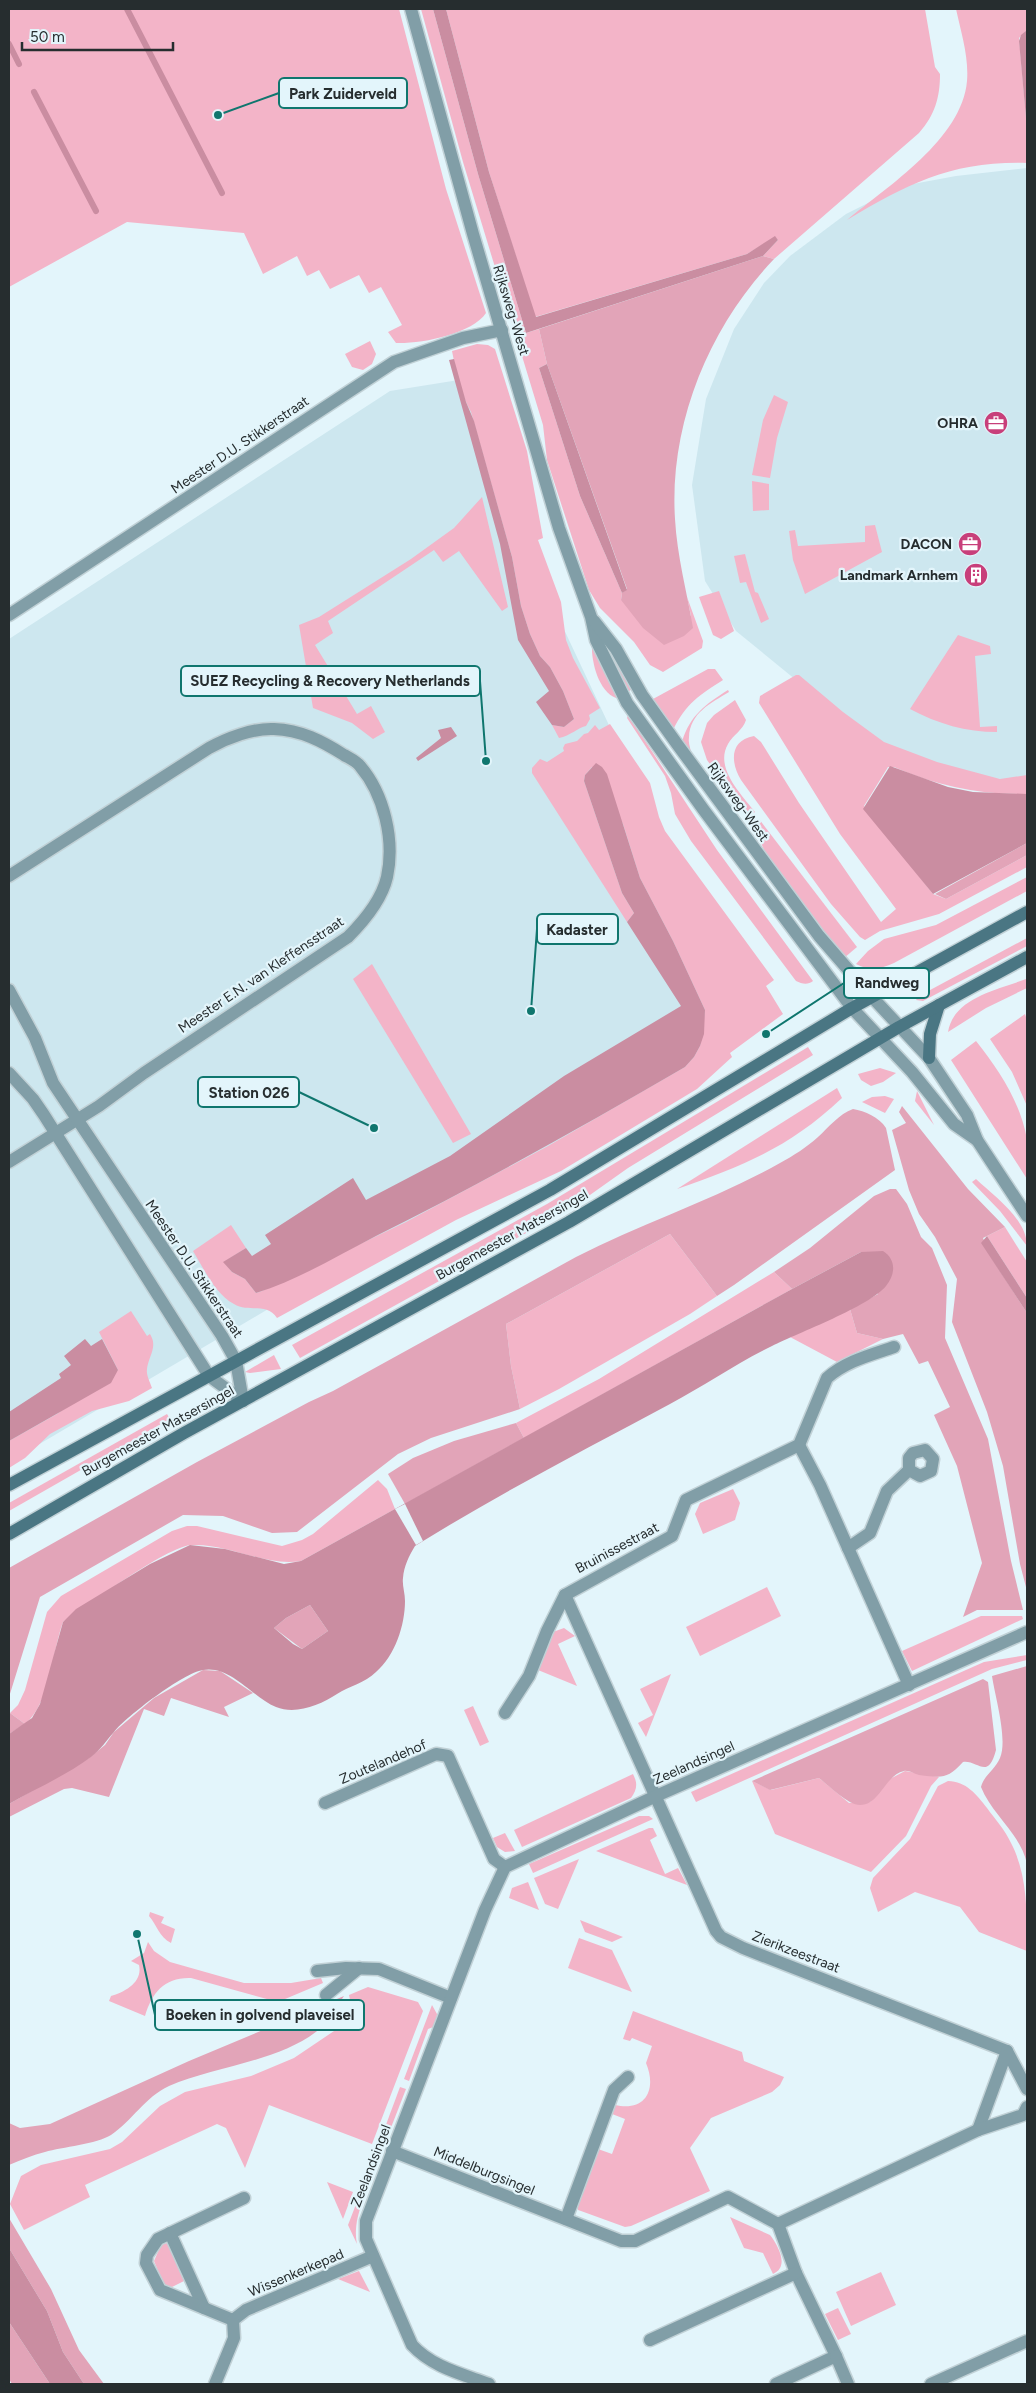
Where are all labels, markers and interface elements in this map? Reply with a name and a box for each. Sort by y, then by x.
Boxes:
scale bar [22,20,174,52]
text: 50 m [30,28,65,46]
callout: Park Zuiderveld [279,78,407,108]
text: Park Zuiderveld [289,85,397,103]
street label: Rijksweg-West [489,263,533,357]
street label: Meester D.U. Stikkerstraat [168,392,312,498]
office icon: OHRA [983,410,1009,436]
place label: OHRA [937,415,978,432]
office icon: DACON [957,531,983,557]
place label: DACON [901,536,952,553]
building icon: Landmark Arnhem [963,562,989,588]
place label: Landmark Arnhem [840,567,958,584]
callout: SUEZ Recycling & Recovery Netherlands [181,666,480,696]
text: SUEZ Recycling & Recovery Netherlands [190,672,470,690]
street label: Rijksweg-West [704,759,772,845]
street label: Meester E.N. van Kleffensstraat [175,913,347,1037]
callout: Kadaster [537,914,618,944]
text: Kadaster [546,921,608,939]
callout: Randweg [844,968,929,998]
text: Randweg [855,974,919,992]
callout: Station 026 [198,1077,299,1107]
text: Station 026 [209,1084,290,1102]
street label: Burgemeester Matsersingel [433,1186,591,1284]
street label: Meester D.U. Stikkerstraat [141,1197,247,1341]
street label: Burgemeester Matsersingel [79,1382,237,1480]
street label: Bruinissestraat [572,1519,662,1577]
street label: Zoutelandehof [337,1736,430,1788]
street label: Zeelandsingel [651,1738,737,1788]
street label: Zierikzeestraat [750,1927,842,1977]
callout: Boeken in golvend plaveisel [155,2000,364,2030]
text: Boeken in golvend plaveisel [166,2006,354,2024]
street label: Zeelandsingel [347,2122,395,2210]
street label: Middelburgsingel [431,2143,537,2199]
street label: Wissenkerkepad [246,2245,346,2301]

